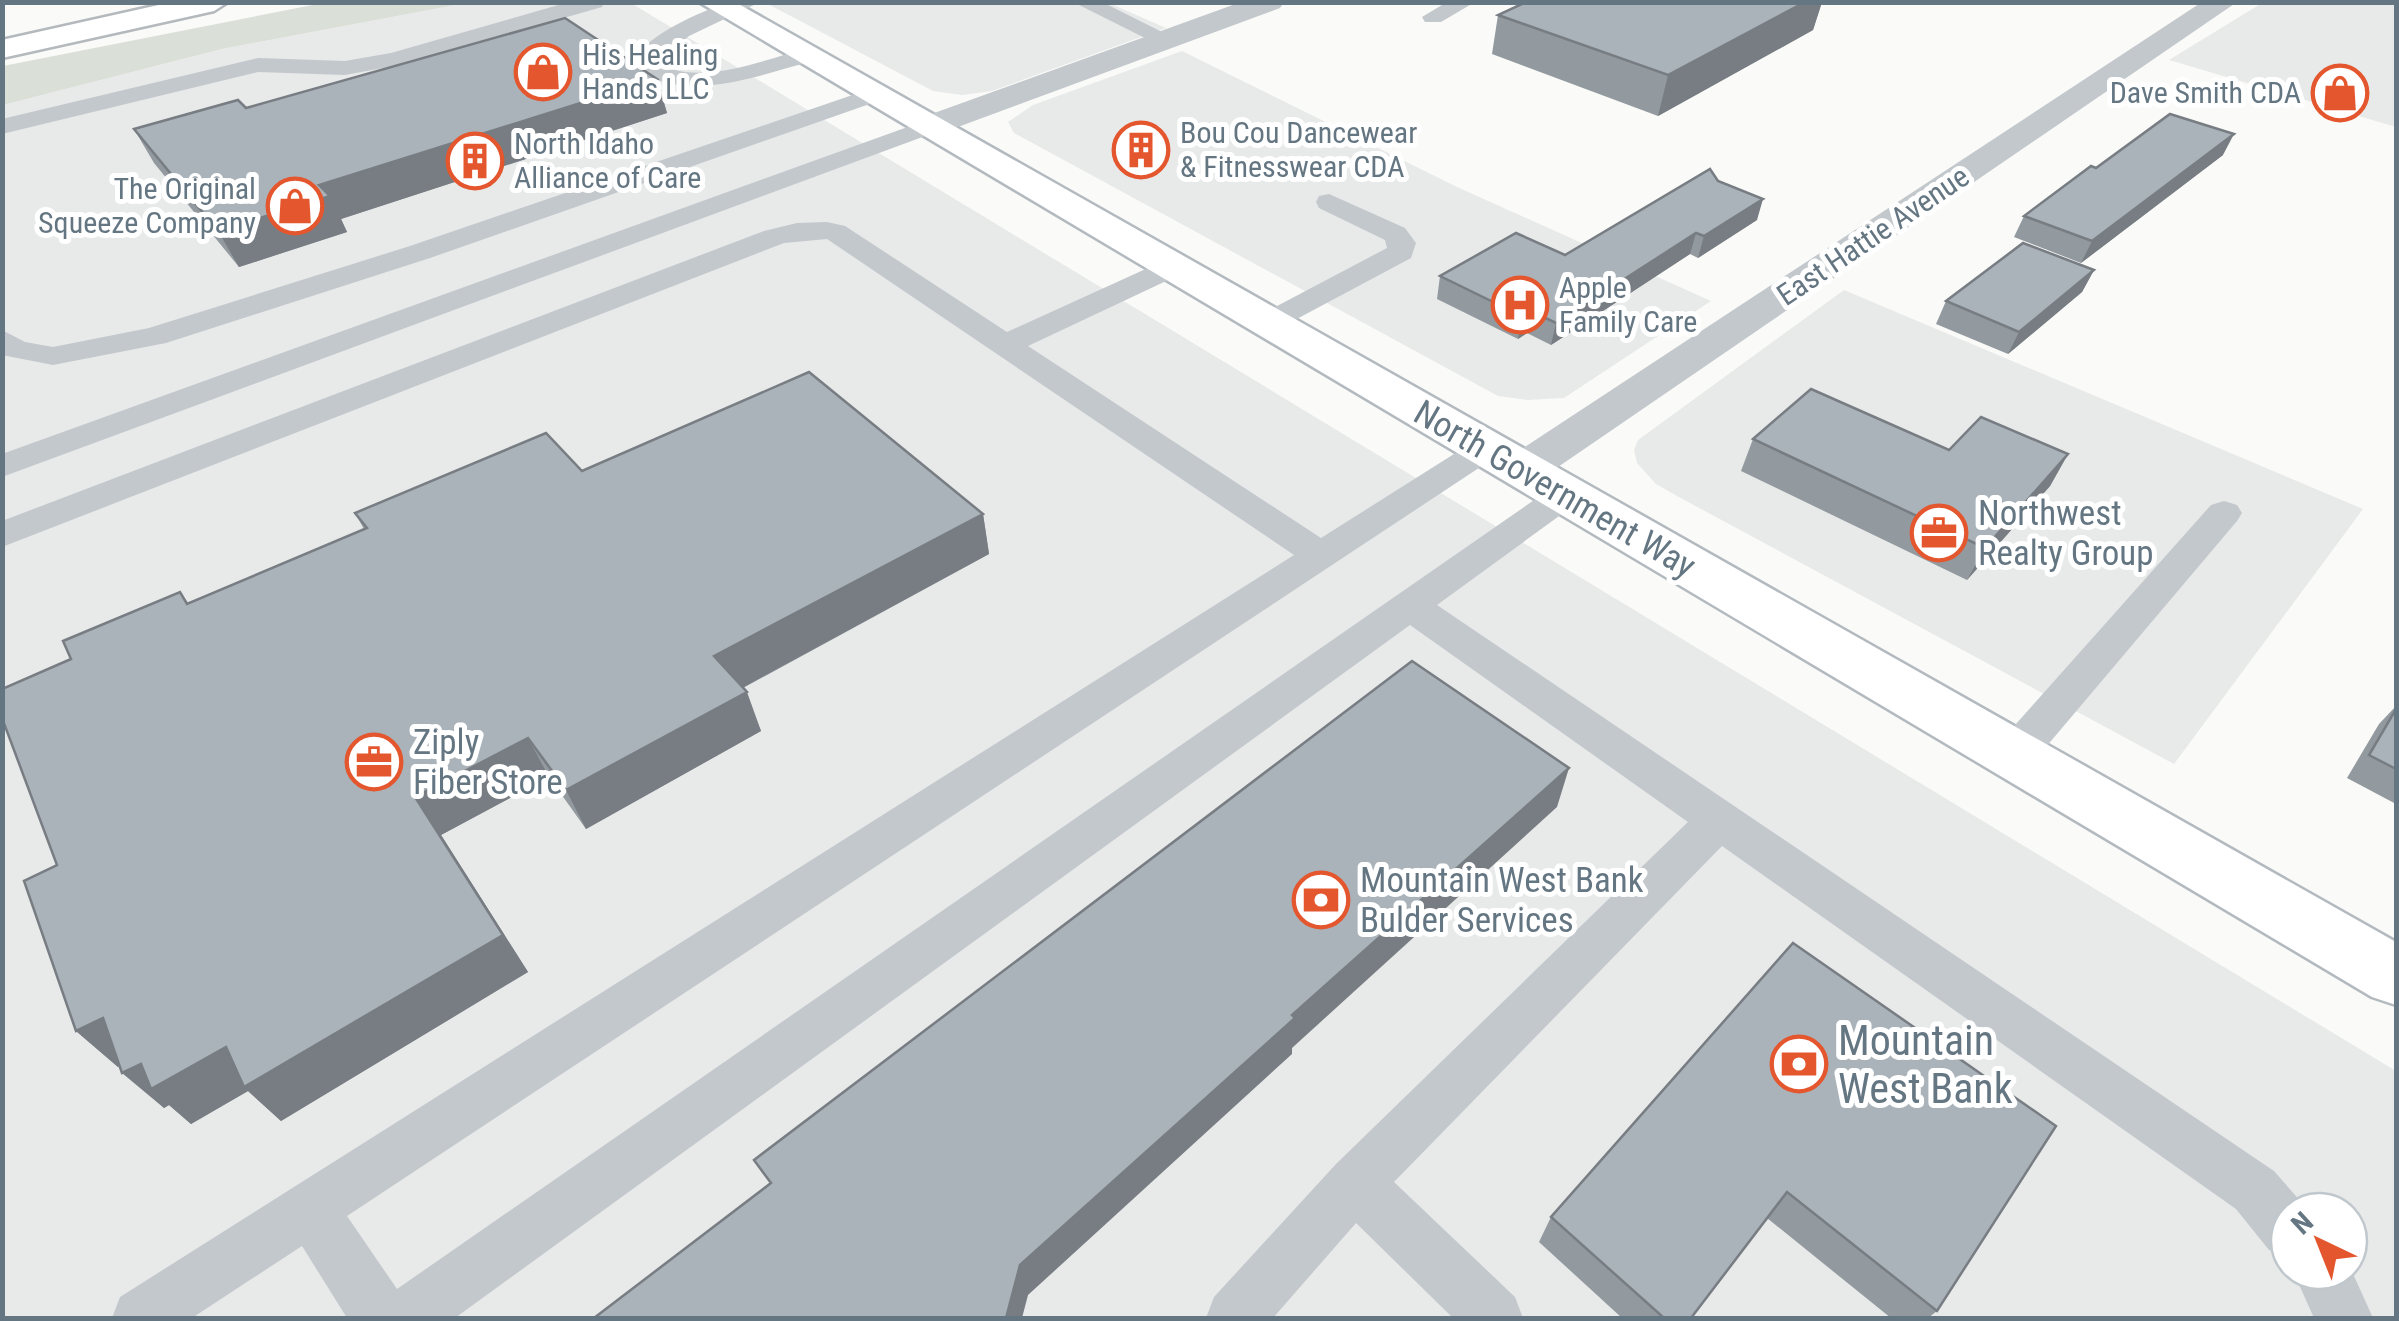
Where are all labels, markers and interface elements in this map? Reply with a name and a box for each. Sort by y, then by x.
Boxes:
place label: His Healing Hands LLC [582,37,718,106]
shop icon: His Healing Hands LLC [513,42,573,102]
shop icon: Dave Smith CDA [2310,63,2370,123]
place label: Dave Smith CDA [2110,75,2301,110]
place label: Bou Cou Dancewear & Fitnesswear CDA [1180,115,1417,184]
building icon: Bou Cou Dancewear & Fitnesswear CDA [1111,120,1171,180]
place label: North Idaho Alliance of Care [514,126,701,195]
building icon: North Idaho Alliance of Care [445,131,505,191]
street label: East Hattie Avenue [1770,159,1975,313]
place label: The Original Squeeze Company [38,171,256,240]
shop icon: The Original Squeeze Company [265,176,325,236]
place label: Apple Family Care [1559,270,1697,339]
hospital icon: Apple Family Care [1490,275,1550,335]
street label: North Government Way [1407,392,1703,587]
place label: Northwest Realty Group [1978,493,2154,574]
office icon: Northwest Realty Group [1909,503,1969,563]
place label: Ziply Fiber Store [413,722,563,803]
office icon: Ziply Fiber Store [344,732,404,792]
place label: Mountain West Bank Bulder Services [1360,860,1644,941]
bank icon: Mountain West Bank Bulder Services [1291,870,1351,930]
place label: Mountain West Bank [1838,1016,2013,1113]
bank icon: Mountain West Bank [1769,1034,1829,1094]
north arrow [2269,1191,2369,1291]
text: N [2285,1205,2320,1241]

